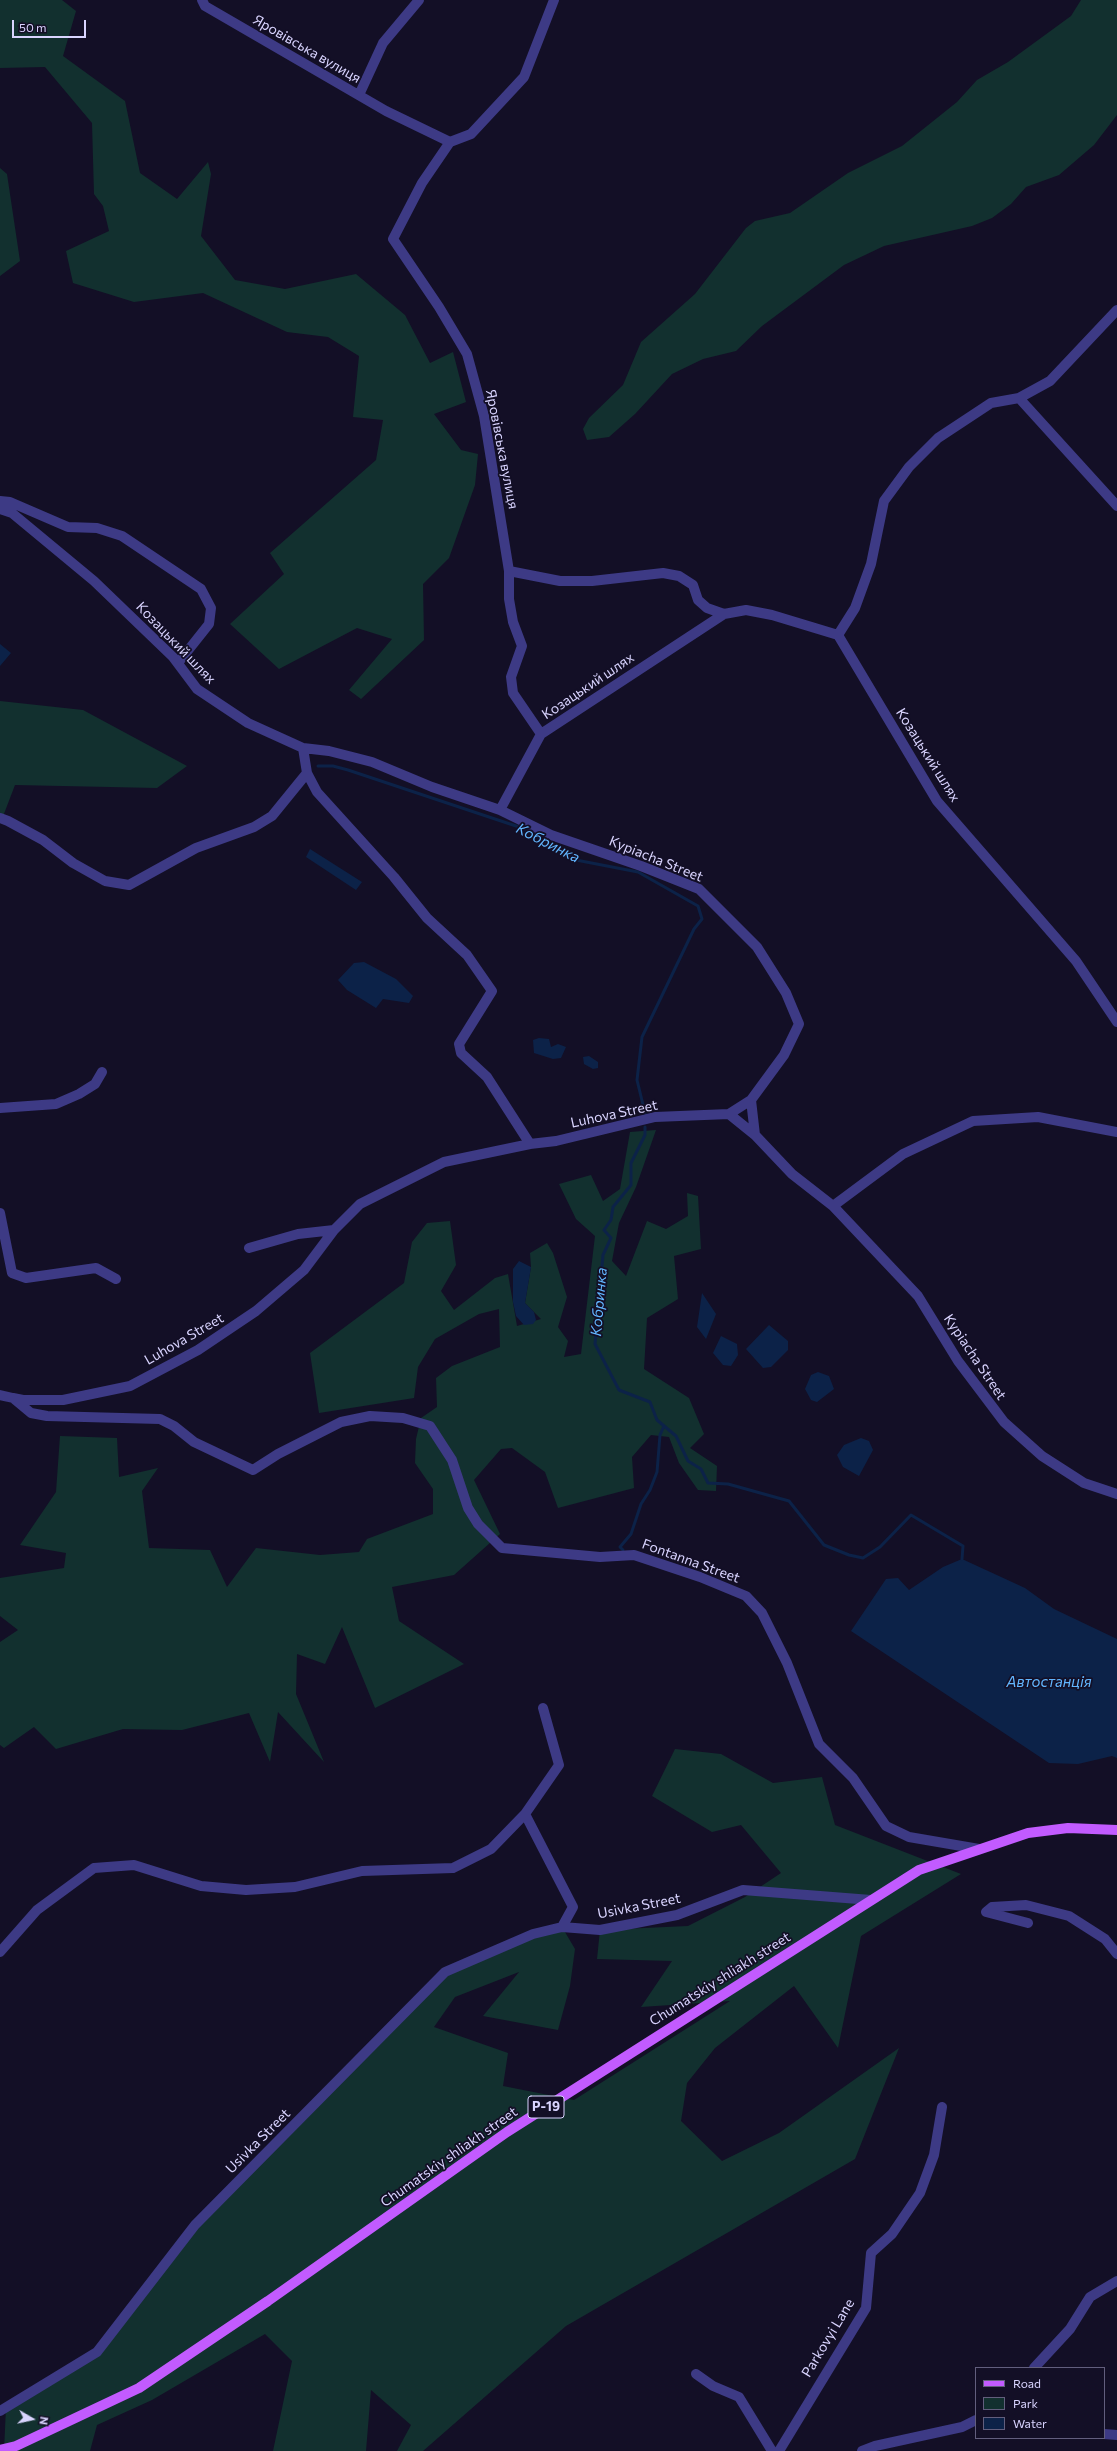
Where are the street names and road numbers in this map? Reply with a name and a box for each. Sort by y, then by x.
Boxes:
street label: Яровівська вулиця [250,11,364,87]
street label: Яровівська вулиця [482,388,522,510]
street label: Козацький шлях [133,599,219,687]
street label: Козацький шлях [539,649,637,723]
street label: Козацький шлях [892,705,964,805]
street label: Kypiacha Street [607,833,705,885]
street label: Luhova Street [569,1097,659,1131]
street label: Luhova Street [141,1310,227,1368]
street label: Kypiacha Street [940,1311,1010,1403]
street label: Fontanna Street [640,1536,742,1586]
street label: Usivka Street [596,1890,682,1922]
street label: Chumatskiy shliakh street [646,1929,794,2029]
road number: Р-19 [528,2096,564,2118]
street label: Chumatskiy shliakh street [377,2103,521,2211]
street label: Usivka Street [222,2105,294,2177]
street label: Parkovyi Lane [798,2296,858,2380]

